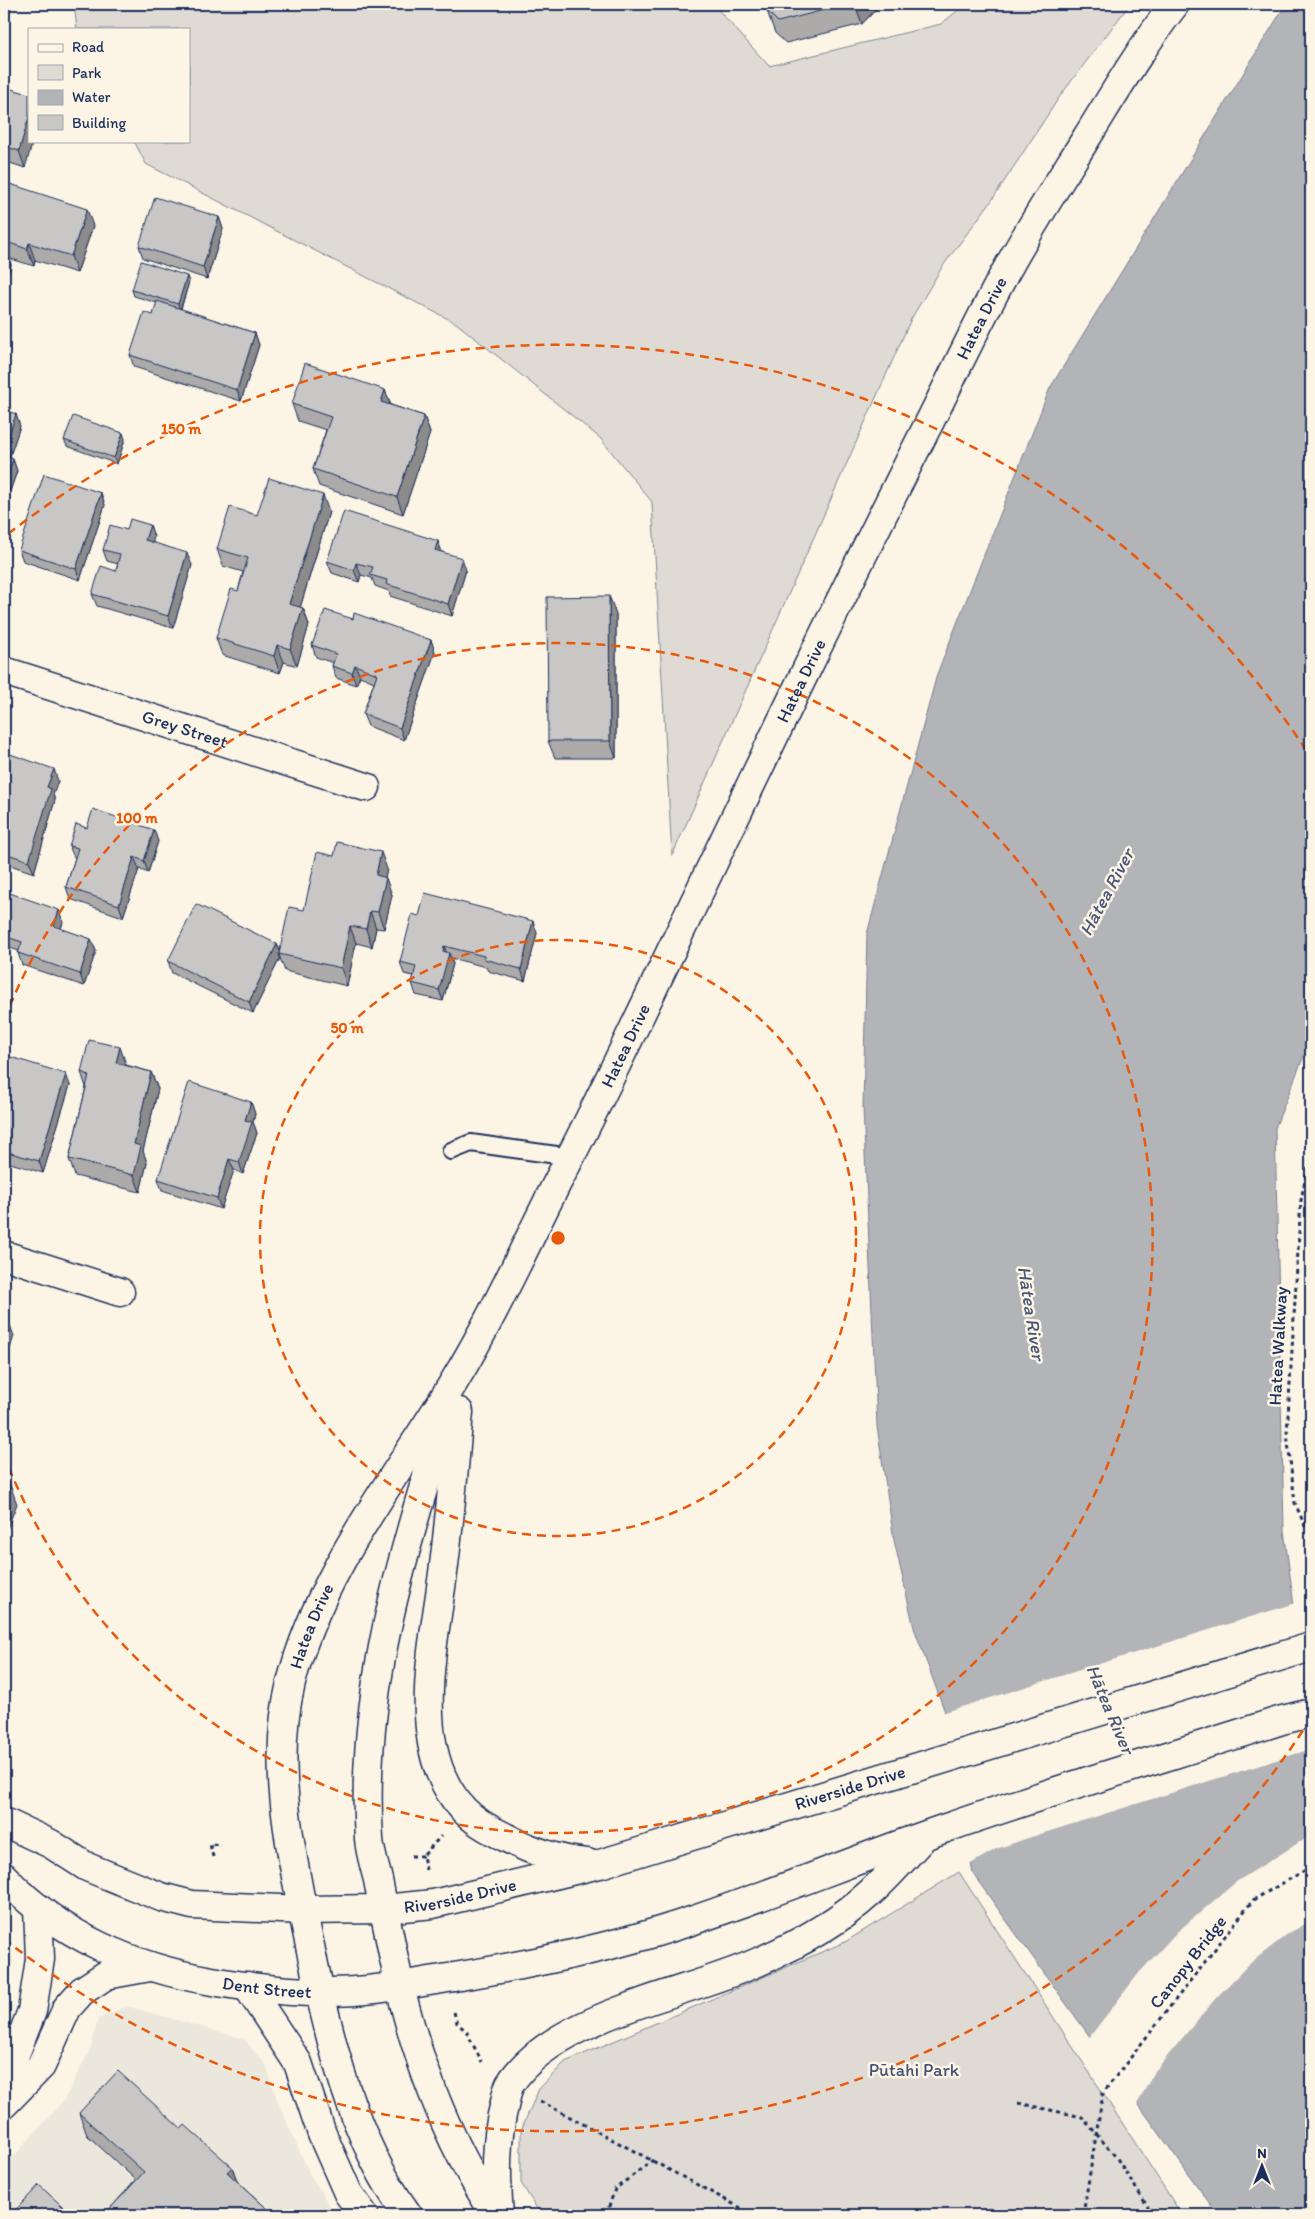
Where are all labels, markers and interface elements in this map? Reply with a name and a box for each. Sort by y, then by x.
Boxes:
legend [28,28,190,142]
text: Road [72,38,105,56]
text: Park [72,64,102,82]
text: Water [72,88,111,106]
text: Building [72,114,126,132]
street label: Hatea Drive [951,273,1012,363]
text: 150 m [161,420,201,438]
street label: Hatea Drive [771,635,831,726]
street label: Grey Street [139,705,231,753]
text: 100 m [116,809,158,827]
water label: Hātea River [1074,843,1140,939]
street label: Hatea Drive [596,1000,655,1091]
text: 50 m [330,1019,364,1037]
centre of rings [549,1229,567,1247]
water label: Hātea River [1013,1264,1051,1364]
street label: Hatea Walkway [1264,1285,1292,1406]
street label: Hatea Drive [284,1580,339,1671]
water label: Hātea River [1081,1661,1141,1760]
street label: Riverside Drive [792,1760,908,1815]
street label: Riverside Drive [403,1873,519,1918]
street label: Canopy Bridge [1145,1911,1231,2013]
street label: Dent Street [221,1972,312,2003]
park label: Pūtahi Park [869,2059,960,2081]
north arrow [1238,2142,1288,2192]
text: N [1257,2145,1267,2162]

